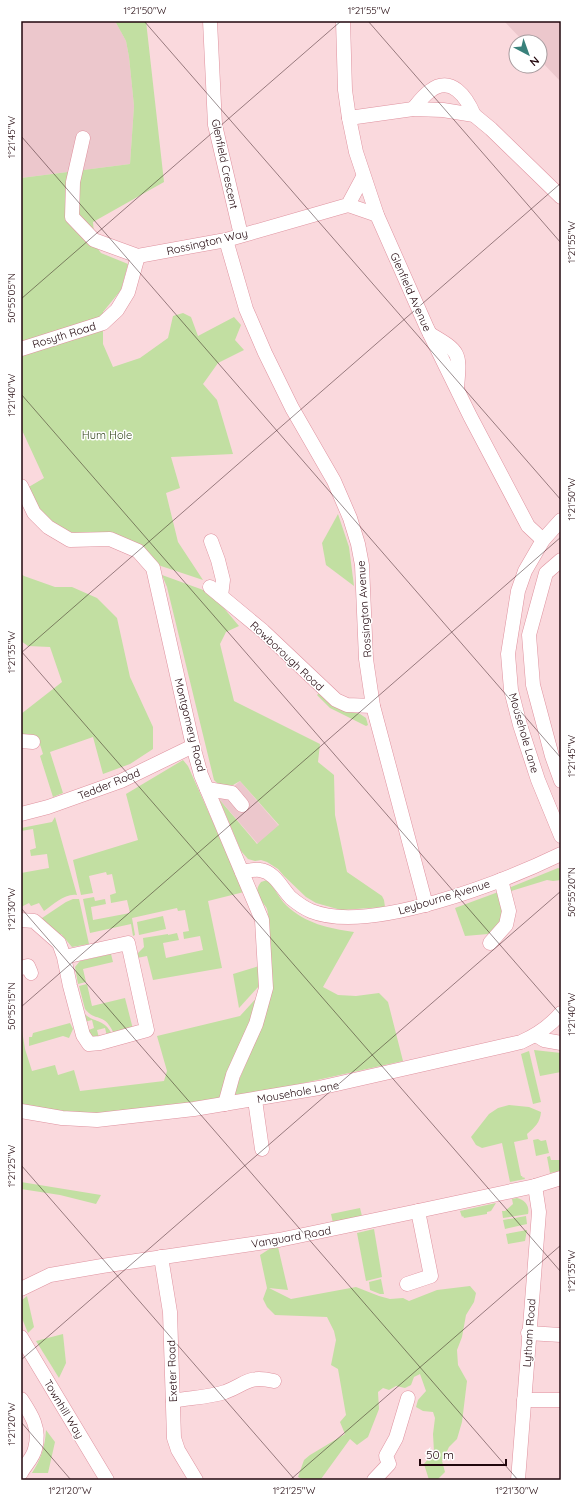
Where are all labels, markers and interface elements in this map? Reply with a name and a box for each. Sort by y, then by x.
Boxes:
text: 1°21'50"W [123,4,167,17]
text: 1°21'55"W [348,4,391,17]
north arrow [508,34,548,74]
text: N [527,54,542,69]
text: 1°21'45"W [5,115,18,158]
street label: Glenfield Crescent [209,118,241,211]
text: 1°21'55"W [565,220,578,263]
street label: Rossington Way [165,226,249,258]
street label: Glenfield Avenue [387,250,435,334]
text: 50°55'05"N [5,273,18,323]
street label: Rosyth Road [31,319,97,351]
text: 1°21'40"W [5,373,18,416]
park label: Hum Hole [82,428,132,442]
text: 1°21'50"W [565,477,578,521]
street label: Rossington Avenue [354,560,374,658]
street label: Rowborough Road [247,618,327,694]
text: 1°21'35"W [5,630,18,673]
street label: Montgomery Road [172,677,208,773]
street label: Mousehole Lane [506,691,542,775]
text: 1°21'45"W [565,734,578,777]
street label: Tedder Road [76,765,142,803]
text: 50°55'20"N [565,867,578,917]
street label: Leybourne Avenue [396,876,492,918]
text: 1°21'30"W [5,887,18,930]
text: 50°55'15"N [5,982,18,1030]
text: 1°21'40"W [565,992,578,1035]
street label: Mousehole Lane [256,1078,340,1106]
text: 1°21'25"W [5,1144,18,1187]
street label: Vanguard Road [250,1223,332,1251]
text: 1°21'35"W [565,1249,578,1292]
street label: Lytham Road [520,1298,538,1368]
street label: Exeter Road [164,1340,180,1402]
street label: Townhill Way [41,1377,87,1441]
text: 1°21'20"W [5,1402,18,1446]
scale bar [420,1441,506,1467]
text: 50 m [426,1447,454,1462]
text: 1°21'20"W [48,1484,92,1497]
text: 1°21'25"W [273,1484,316,1497]
text: 1°21'30"W [496,1484,539,1497]

